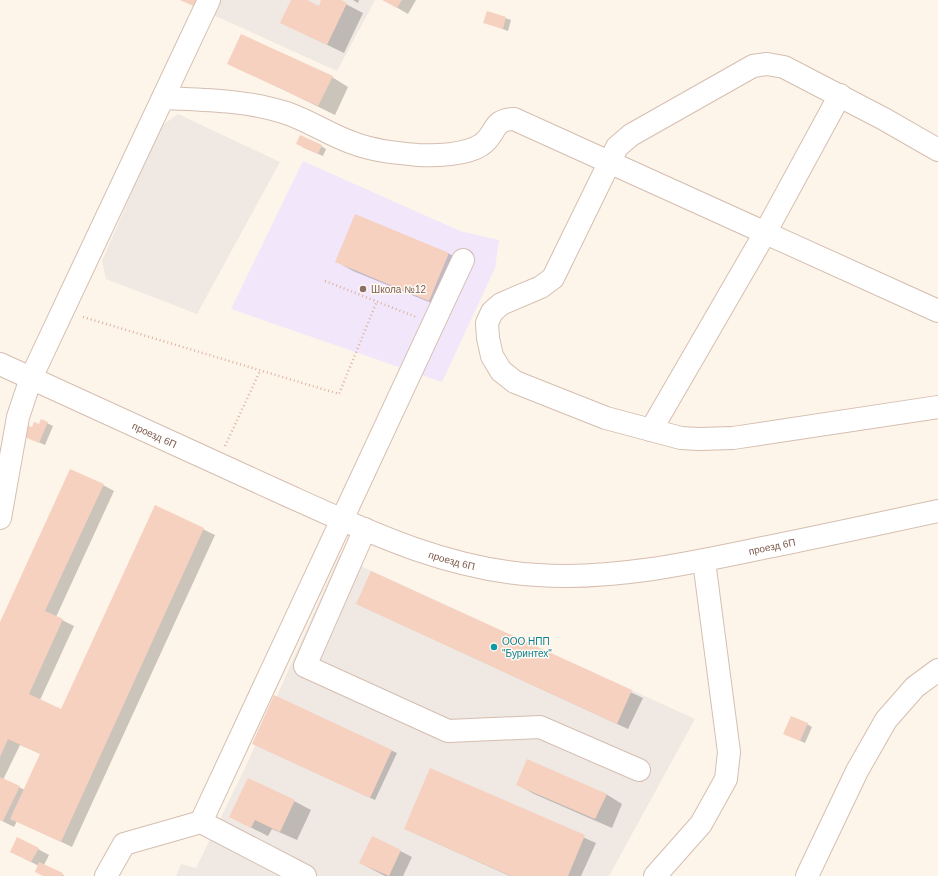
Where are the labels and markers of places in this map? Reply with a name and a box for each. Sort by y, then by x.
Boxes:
marker: Школа №12 [358,284,368,294]
place label: Школа №12 [371,284,426,295]
place label: ООО НПП "Буринтех" [502,636,552,659]
marker: ООО НПП "Буринтех" [489,642,499,652]

